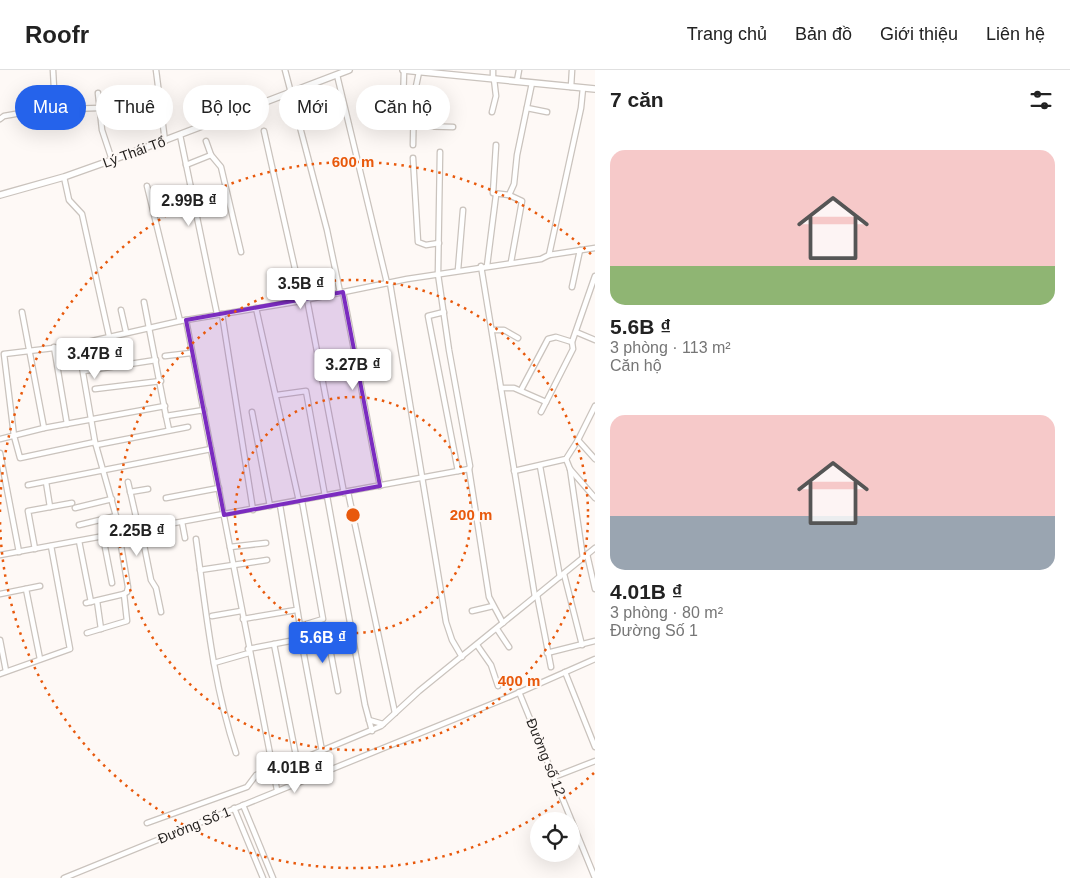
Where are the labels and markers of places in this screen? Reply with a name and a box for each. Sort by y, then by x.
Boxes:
pin: 2.99B ₫ [143,184,235,227]
pin: 3.5B ₫ [260,268,342,310]
pin: 3.47B ₫ [49,338,141,380]
pin: 3.27B ₫ [307,348,399,391]
centre of rings [344,506,362,524]
pin: 2.25B ₫ [91,514,183,557]
pin: 5.6B ₫ [282,622,364,664]
pin: 4.01B ₫ [249,752,341,794]

